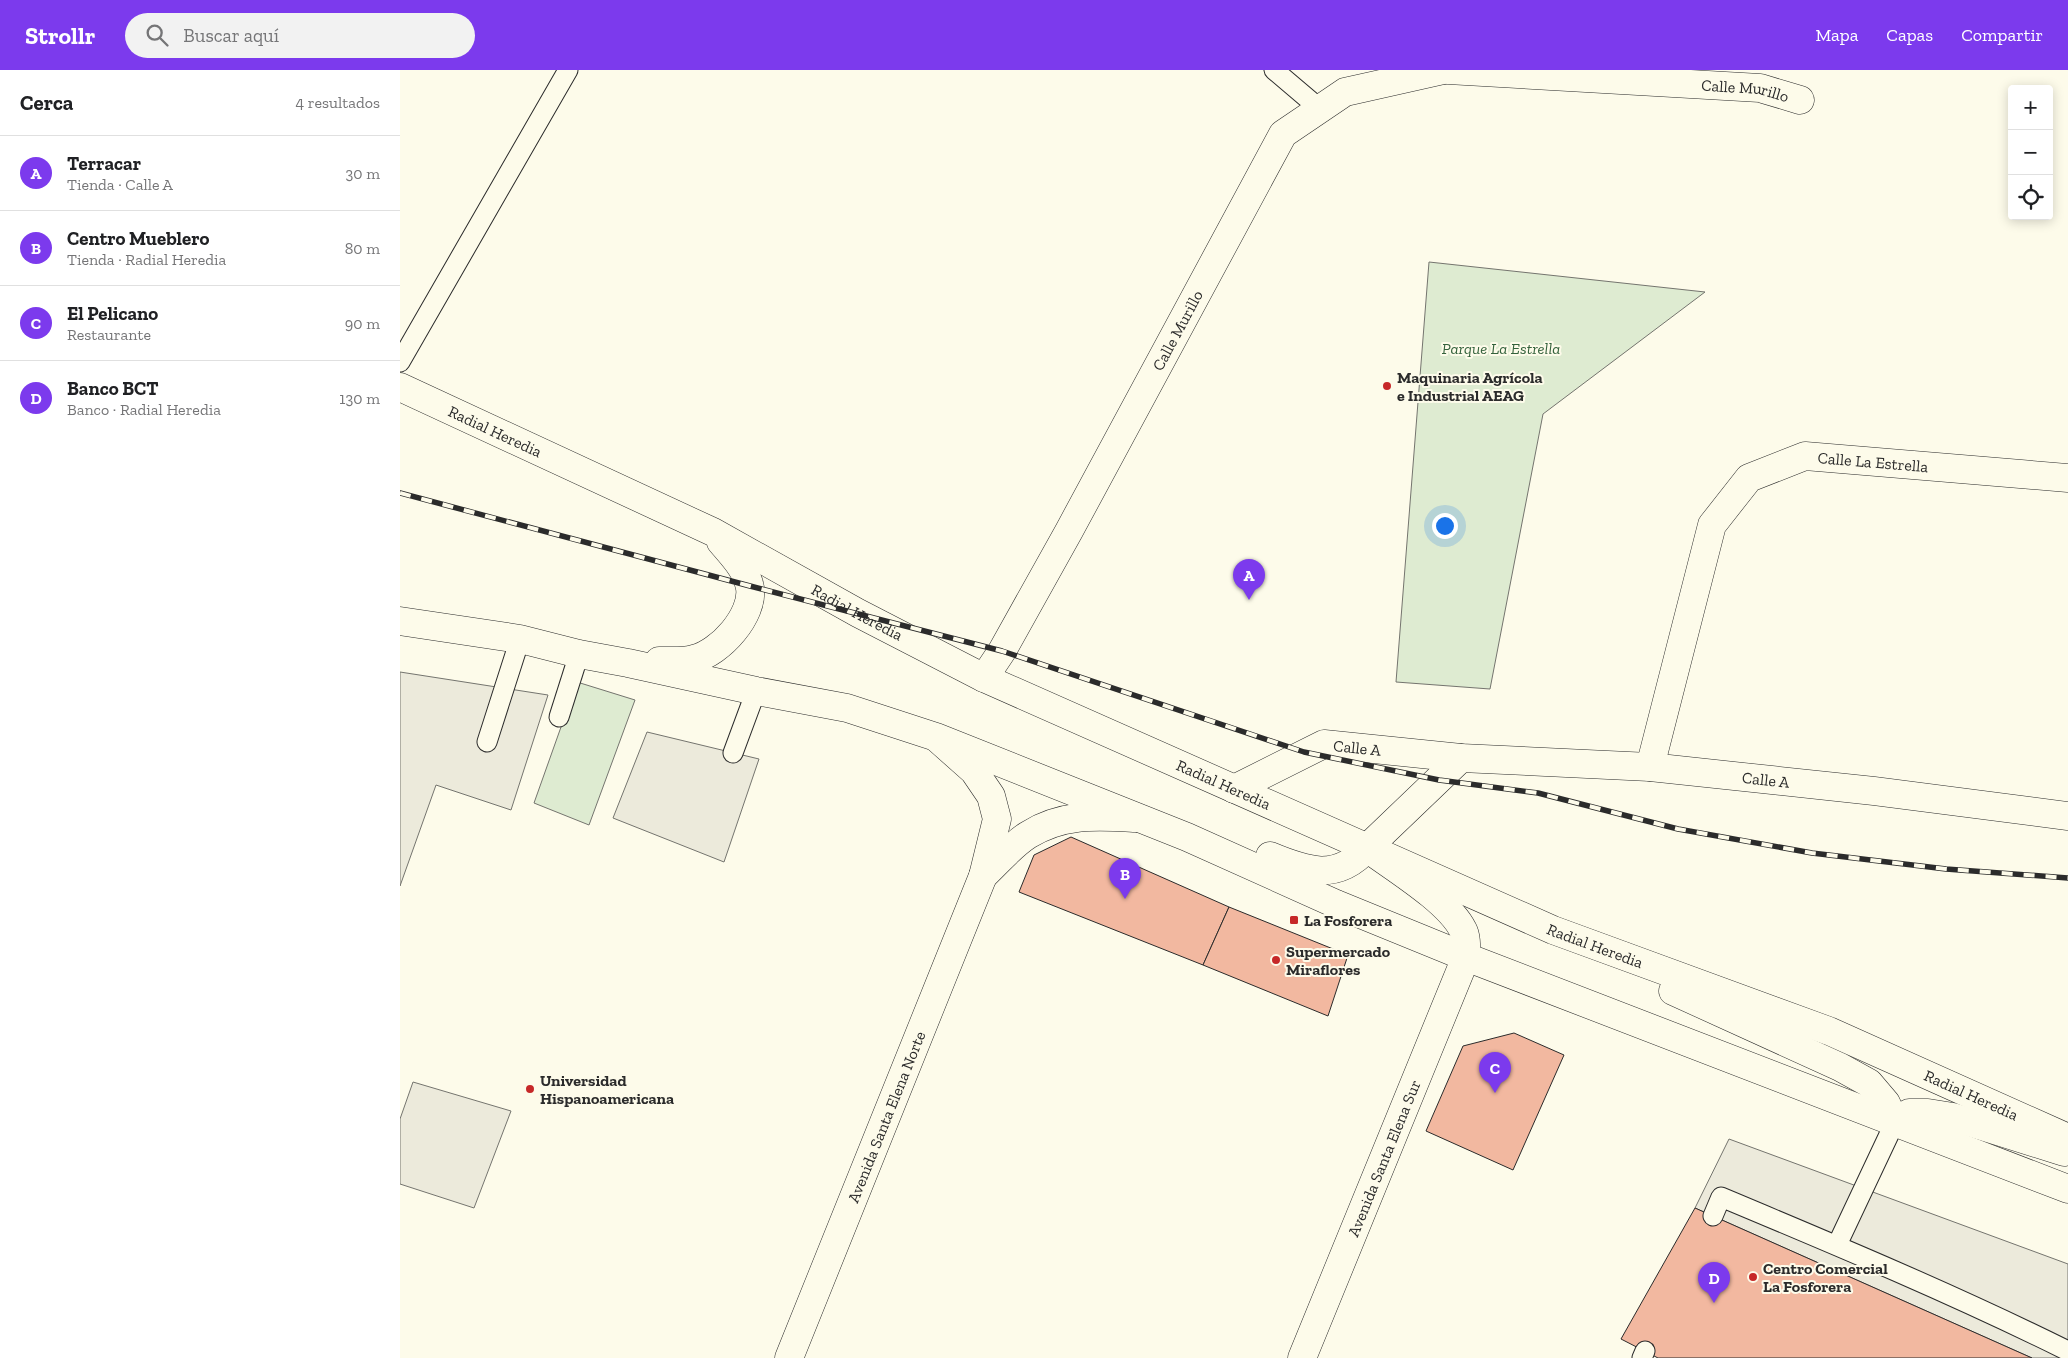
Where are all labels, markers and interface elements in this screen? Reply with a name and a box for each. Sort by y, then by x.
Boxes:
search box [125,13,475,58]
text: Strollr [25,21,95,50]
icon: search [143,21,171,49]
text: Buscar aquí [183,24,279,47]
text: Mapa [1815,24,1858,46]
text: Capas [1886,24,1933,46]
text: Compartir [1961,24,2043,46]
street label: Calle Murillo [1701,75,1791,106]
map controls [2008,85,2053,220]
button: + [2008,85,2053,130]
text: Cerca [20,90,73,115]
text: 4 resultados [296,93,380,112]
button: − [2008,130,2053,175]
text: Terracar [67,152,141,175]
text: A [31,164,42,183]
text: 30 m [346,164,380,183]
text: Tienda · Calle A [67,175,173,194]
button: locate [2008,175,2053,220]
text: Centro Mueblero [67,227,210,250]
text: B [31,239,41,258]
text: 80 m [345,239,380,258]
text: Tienda · Radial Heredia [67,250,226,269]
street label: Calle Murillo [1148,287,1207,374]
text: El Pelicano [67,302,158,325]
text: C [31,314,41,333]
text: 90 m [345,314,380,333]
text: Restaurante [67,325,151,344]
park label: Parque La Estrella [1442,339,1560,358]
place label: Maquinaria Agrícola e Industrial AEAG [1397,368,1543,405]
text: Banco BCT [67,377,159,400]
marker: Maquinaria Agrícola e Industrial AEAG [1381,380,1393,392]
text: D [30,389,42,408]
text: 130 m [339,389,380,408]
text: Banco · Radial Heredia [67,400,221,419]
street label: Radial Heredia [445,401,545,461]
street label: Calle La Estrella [1817,448,1929,476]
your location [1432,513,1458,539]
pin: A [1233,559,1265,600]
street label: Radial Heredia [808,580,907,644]
street label: Calle A [1333,736,1383,759]
street label: Radial Heredia [1174,755,1274,813]
street label: Calle A [1741,767,1791,791]
pin: B [1109,858,1141,899]
place label: La Fosforera [1304,911,1392,930]
marker: La Fosforera [1288,914,1300,926]
street label: Radial Heredia [1544,919,1646,972]
place label: Supermercado Miraflores [1286,942,1391,979]
marker: Supermercado Miraflores [1270,954,1282,966]
street label: Avenida Santa Elena Norte [843,1028,929,1205]
pin: C [1479,1052,1511,1093]
street label: Radial Heredia [1921,1065,2022,1124]
place label: Universidad Hispanoamericana [540,1071,674,1108]
street label: Avenida Santa Elena Sur [1343,1077,1424,1239]
marker: Universidad Hispanoamericana [524,1083,536,1095]
place label: Centro Comercial La Fosforera [1763,1259,1888,1296]
pin: D [1698,1262,1730,1303]
marker: Centro Comercial La Fosforera [1747,1271,1759,1283]

